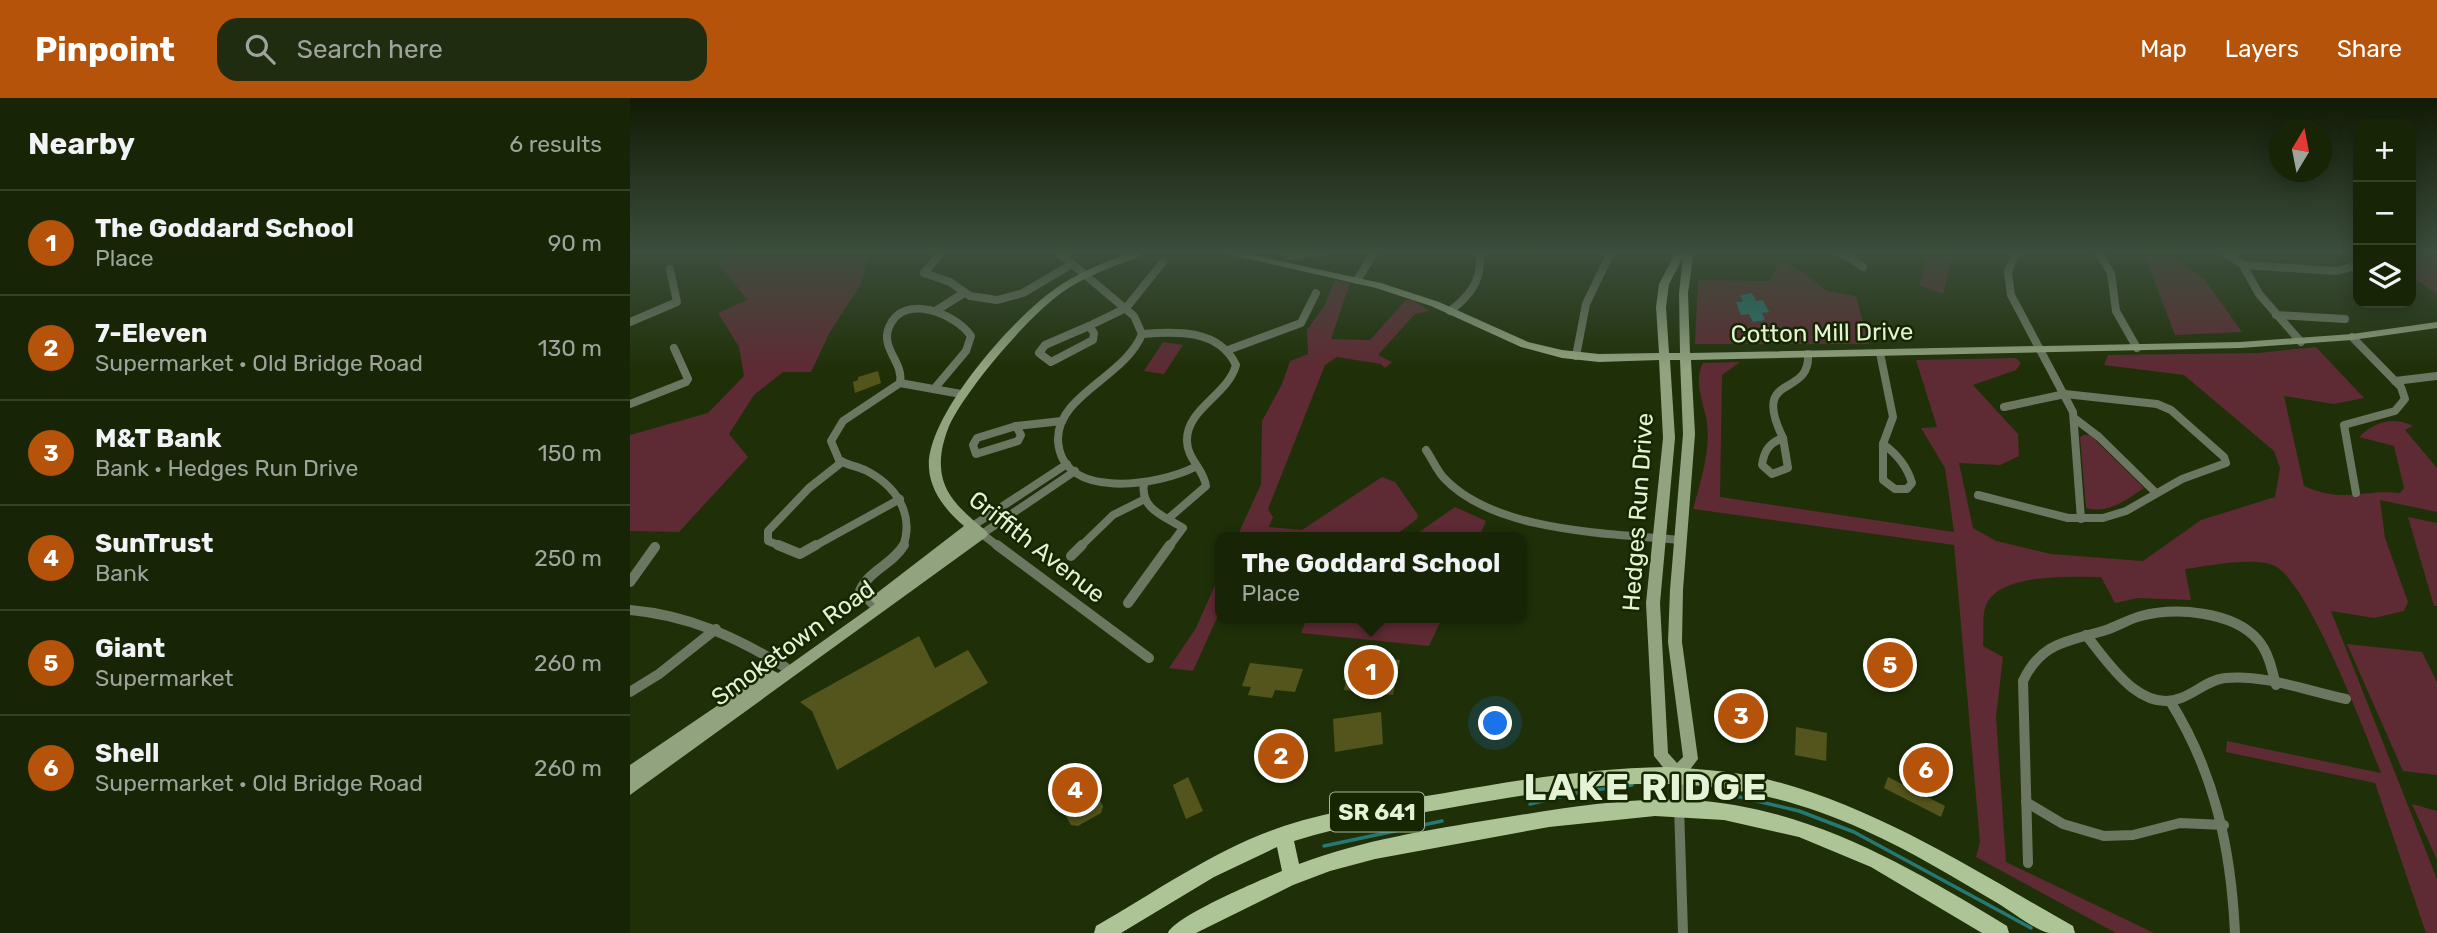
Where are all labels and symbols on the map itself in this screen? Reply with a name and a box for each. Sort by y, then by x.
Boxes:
north arrow [2269,119,2332,182]
street label: Cotton Mill Drive [1730,317,1914,349]
street label: Hedges Run Drive [1617,412,1659,612]
street label: Griffith Avenue [963,485,1111,609]
street label: Smoketown Road [706,574,880,712]
pin: 5 [1867,639,1913,691]
pin: 1 [1348,646,1394,698]
pin: 3 [1718,690,1764,742]
your location [1478,706,1512,740]
pin: 2 [1258,730,1304,782]
pin: 6 [1903,744,1949,796]
pin: 4 [1052,764,1098,816]
district label: LAKE RIDGE [1524,764,1768,810]
road number: SR 641 [1330,792,1424,832]

